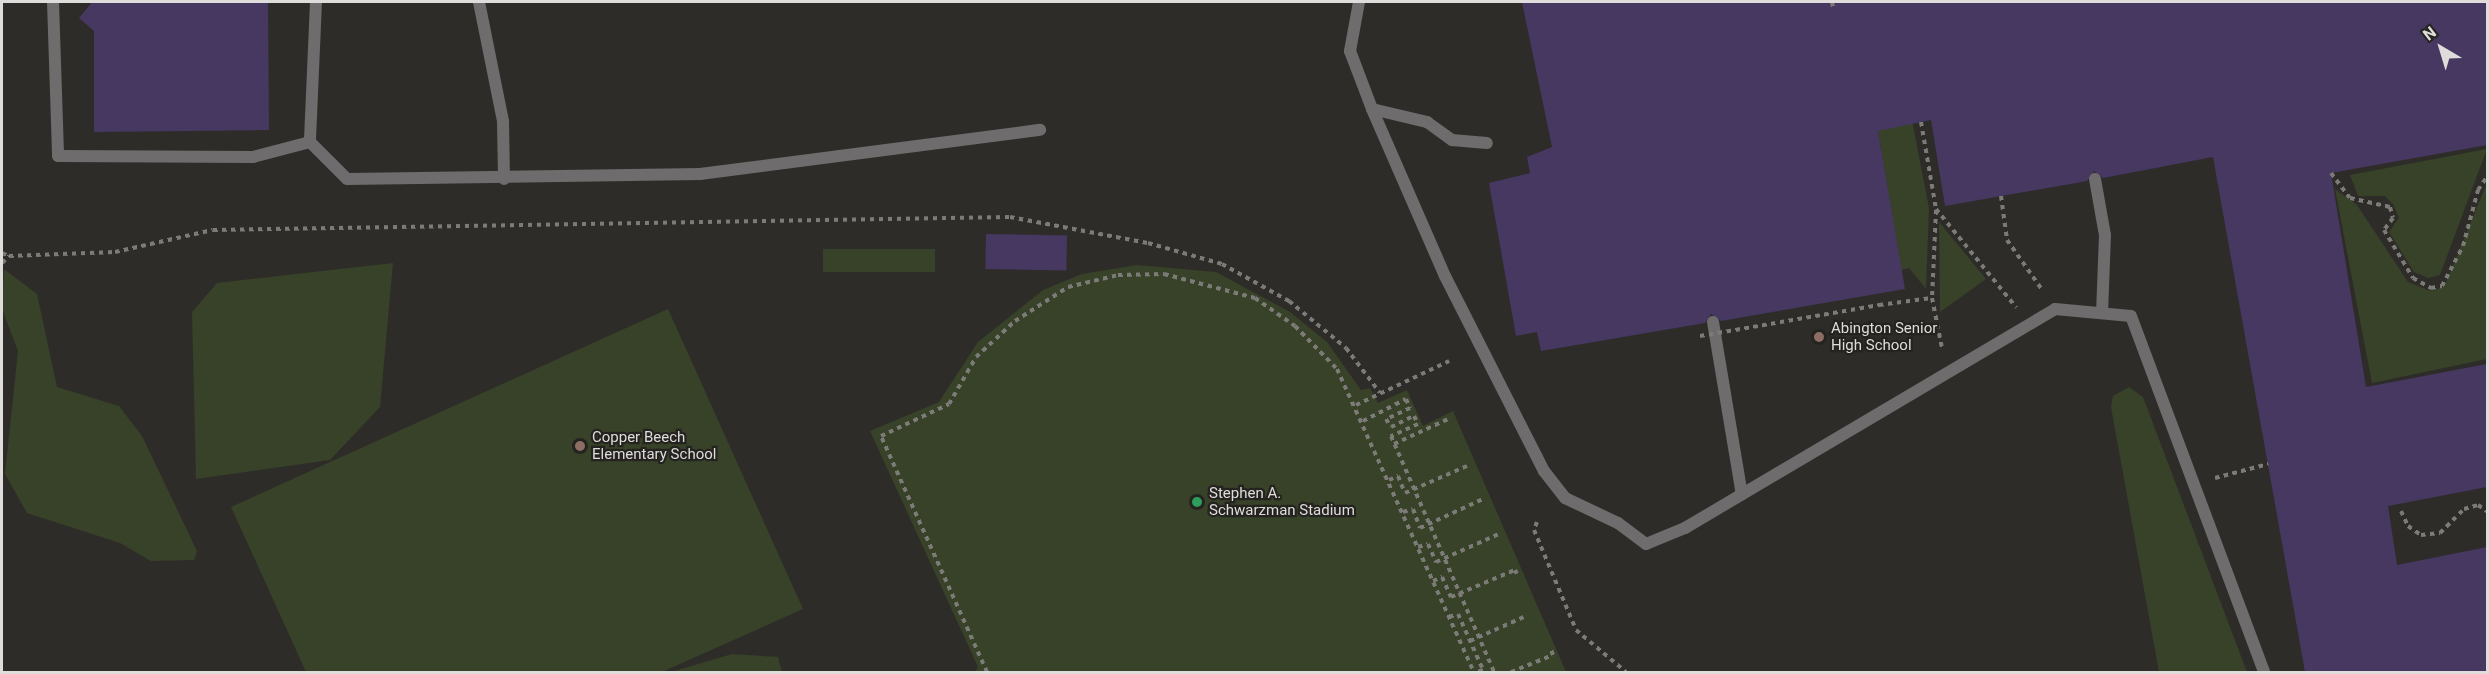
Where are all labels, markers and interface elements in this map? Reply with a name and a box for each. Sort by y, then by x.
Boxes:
north arrow [2411,18,2471,78]
text: N [2419,22,2440,44]
place label: Abington Senior High School [1831,319,1937,354]
marker: Abington Senior High School [1812,330,1826,344]
place label: Copper Beech Elementary School [592,428,716,463]
marker: Copper Beech Elementary School [573,439,587,453]
place label: Stephen A. Schwarzman Stadium [1209,484,1355,519]
marker: Stephen A. Schwarzman Stadium [1190,495,1204,509]

